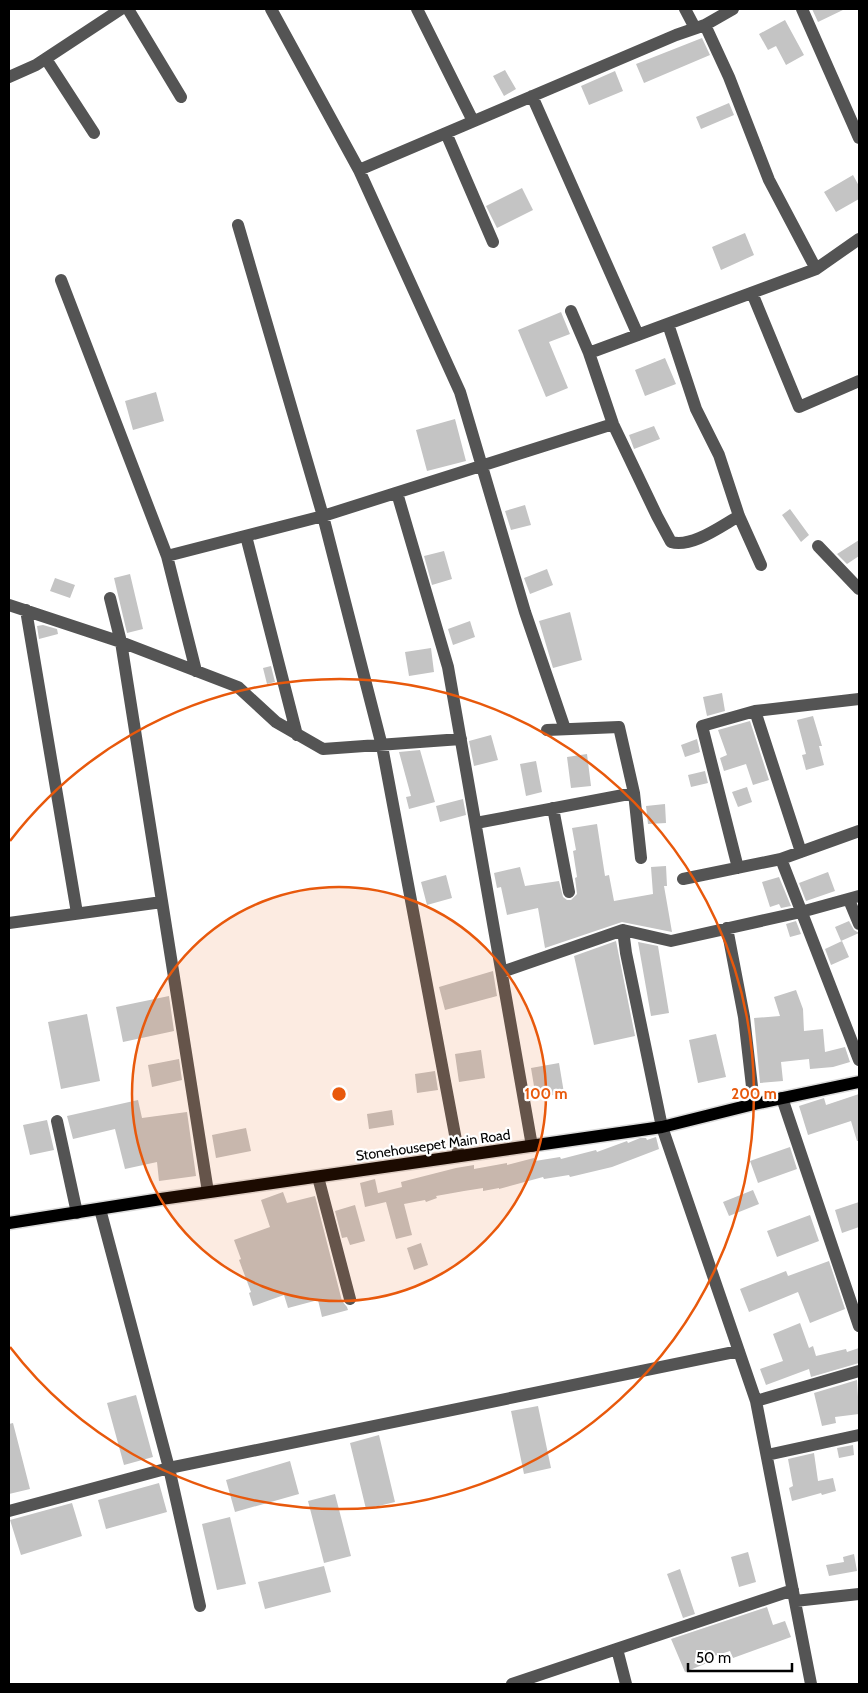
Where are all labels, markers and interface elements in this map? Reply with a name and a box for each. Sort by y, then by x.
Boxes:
centre of rings [330,1085,348,1103]
text: 100 m [524,1085,568,1103]
text: 200 m [731,1085,777,1103]
street label: Stonehousepet Main Road [354,1125,512,1165]
scale bar [688,1640,792,1672]
text: 50 m [696,1649,731,1667]

